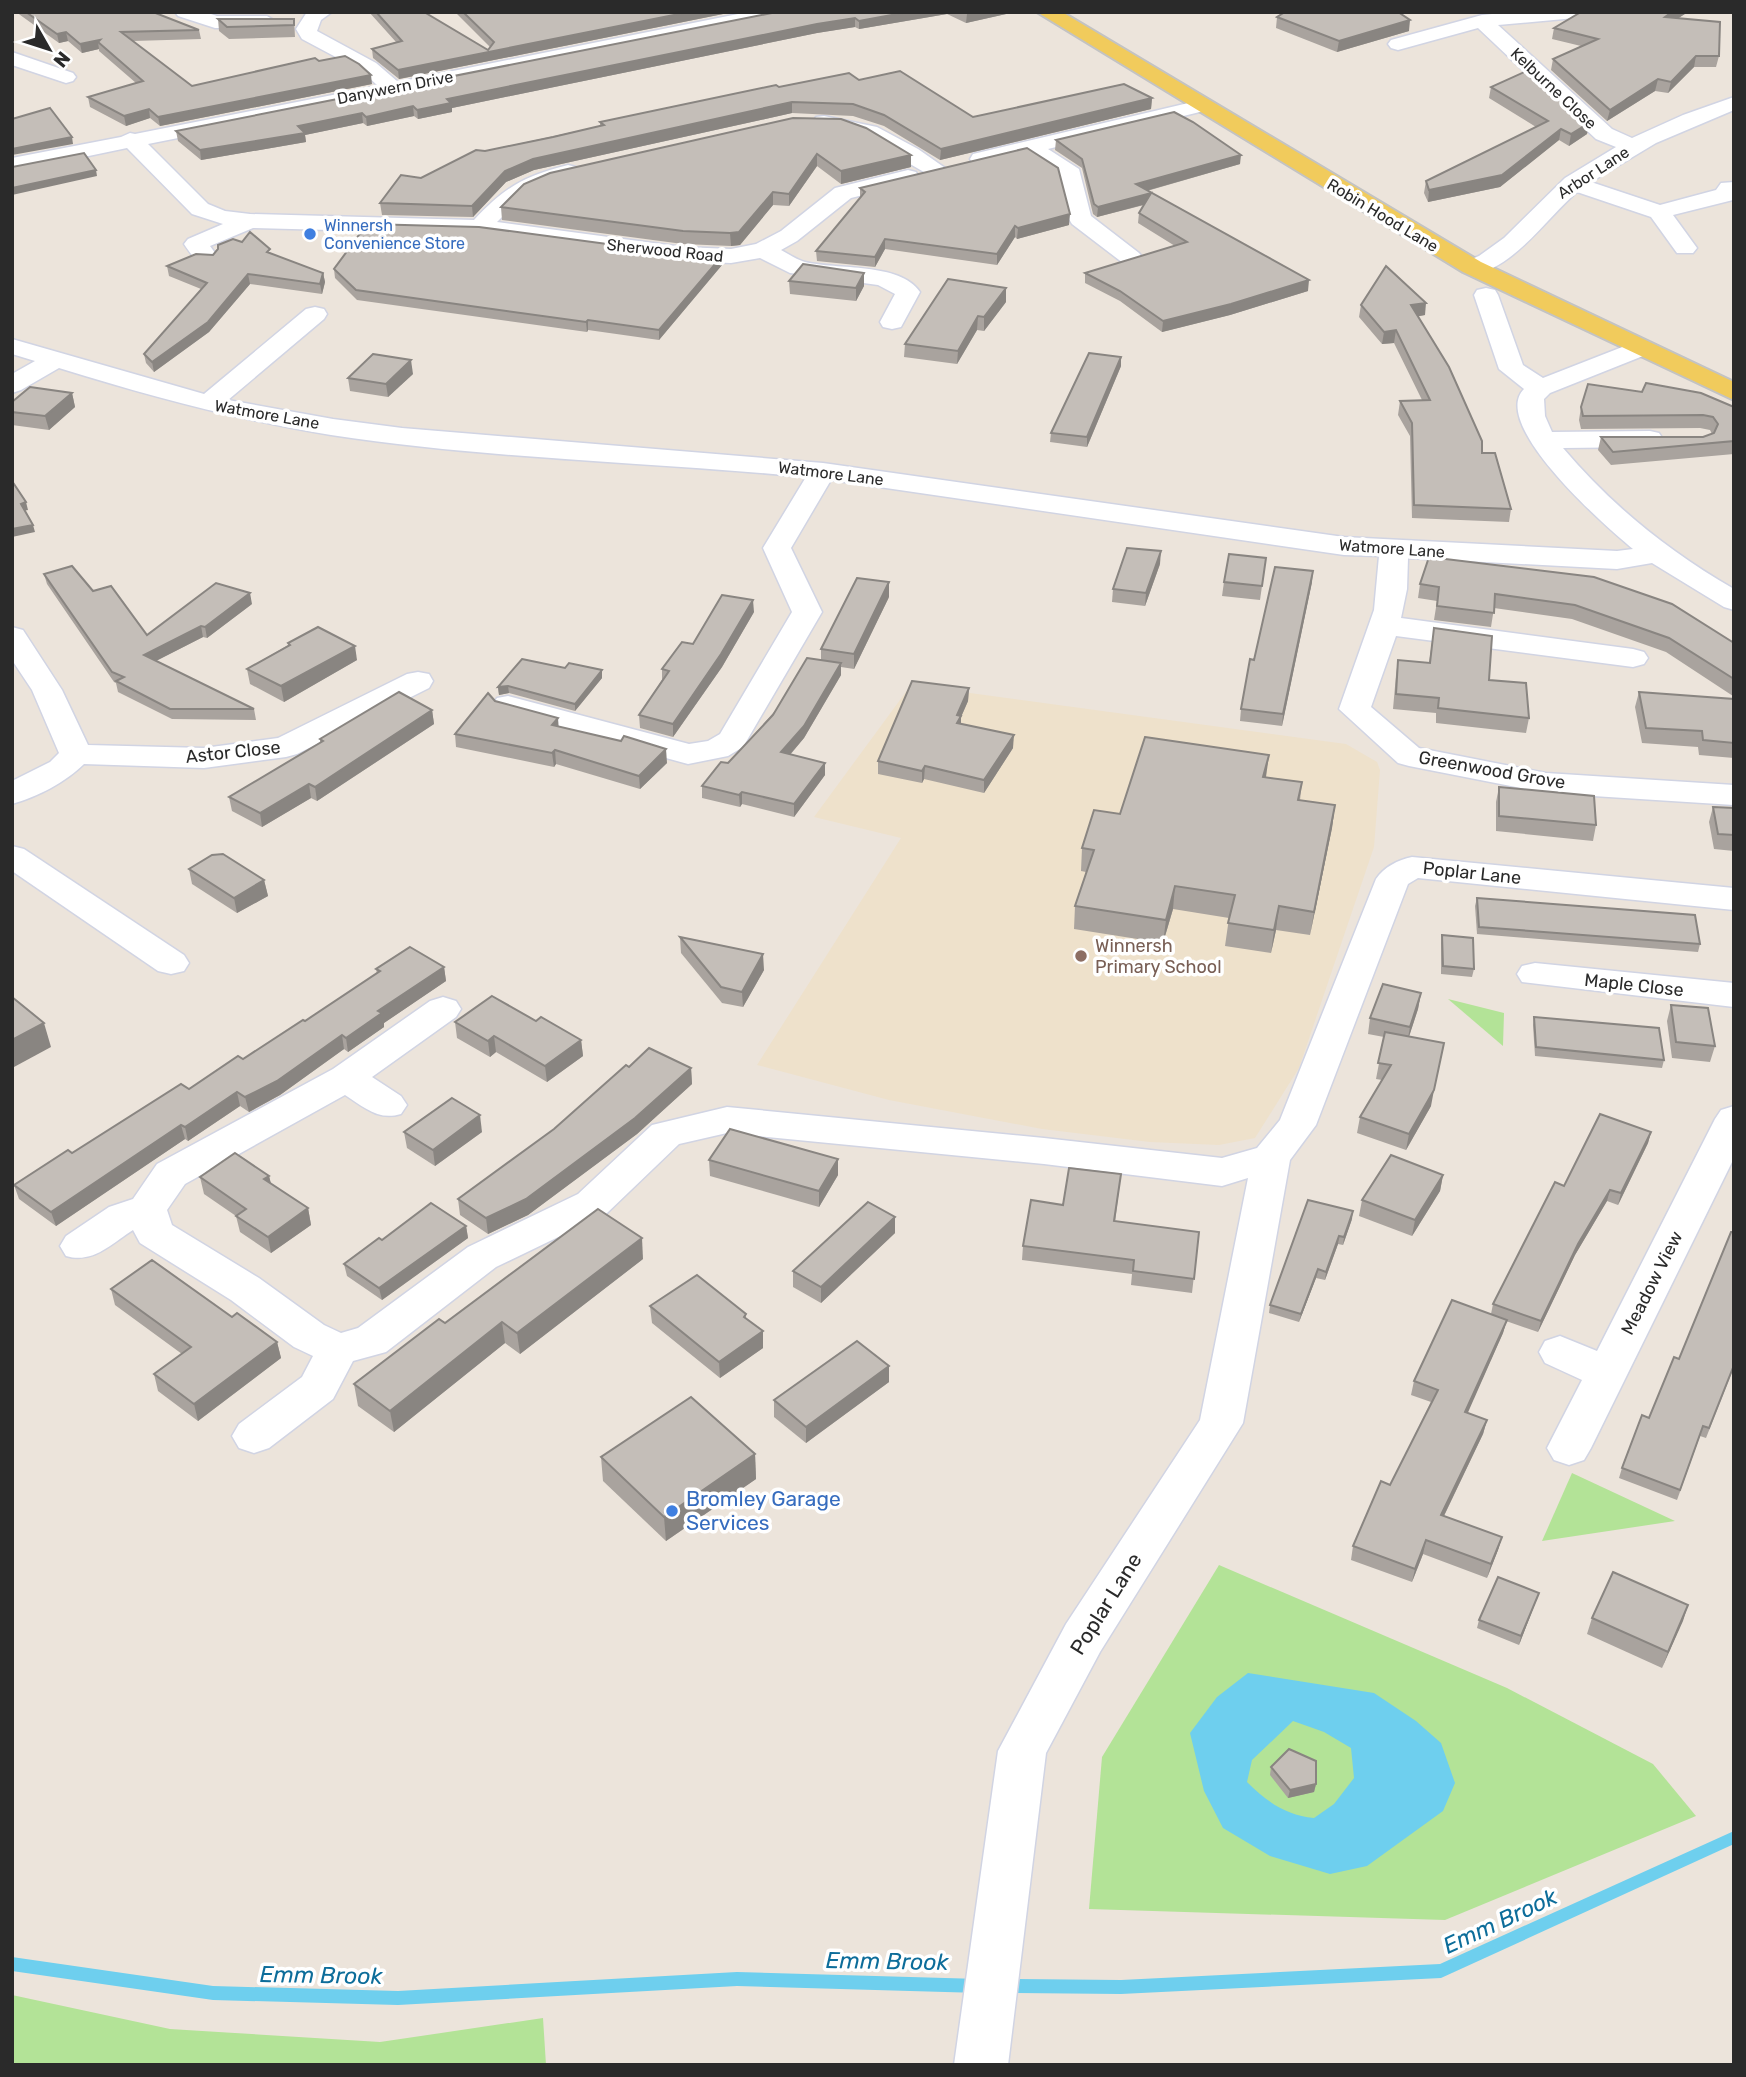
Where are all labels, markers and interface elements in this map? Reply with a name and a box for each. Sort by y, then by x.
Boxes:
north arrow [14,14,84,84]
street label: Kelburne Close [1507,44,1601,133]
text: N [49,47,75,72]
street label: Danywern Drive [335,67,455,108]
street label: Arbor Lane [1554,142,1633,203]
street label: Robin Hood Lane [1324,175,1442,256]
place label: Winnersh Convenience Store [324,216,465,253]
marker: Winnersh Convenience Store [302,226,318,242]
street label: Sherwood Road [606,235,724,266]
street label: Watmore Lane [213,396,321,433]
street label: Watmore Lane [777,458,885,489]
street label: Watmore Lane [1338,535,1446,562]
street label: Astor Close [184,736,282,768]
street label: Greenwood Grove [1417,746,1567,794]
street label: Poplar Lane [1422,857,1522,889]
place label: Winnersh Primary School [1095,935,1222,978]
marker: Winnersh Primary School [1073,948,1089,964]
street label: Maple Close [1583,969,1685,1001]
street label: Meadow View [1616,1227,1688,1339]
place label: Bromley Garage Services [686,1486,841,1535]
marker: Bromley Garage Services [664,1503,680,1519]
street label: Poplar Lane [1064,1548,1147,1659]
water label: Emm Brook [1438,1882,1563,1960]
water label: Emm Brook [825,1946,950,1976]
water label: Emm Brook [259,1960,384,1990]

